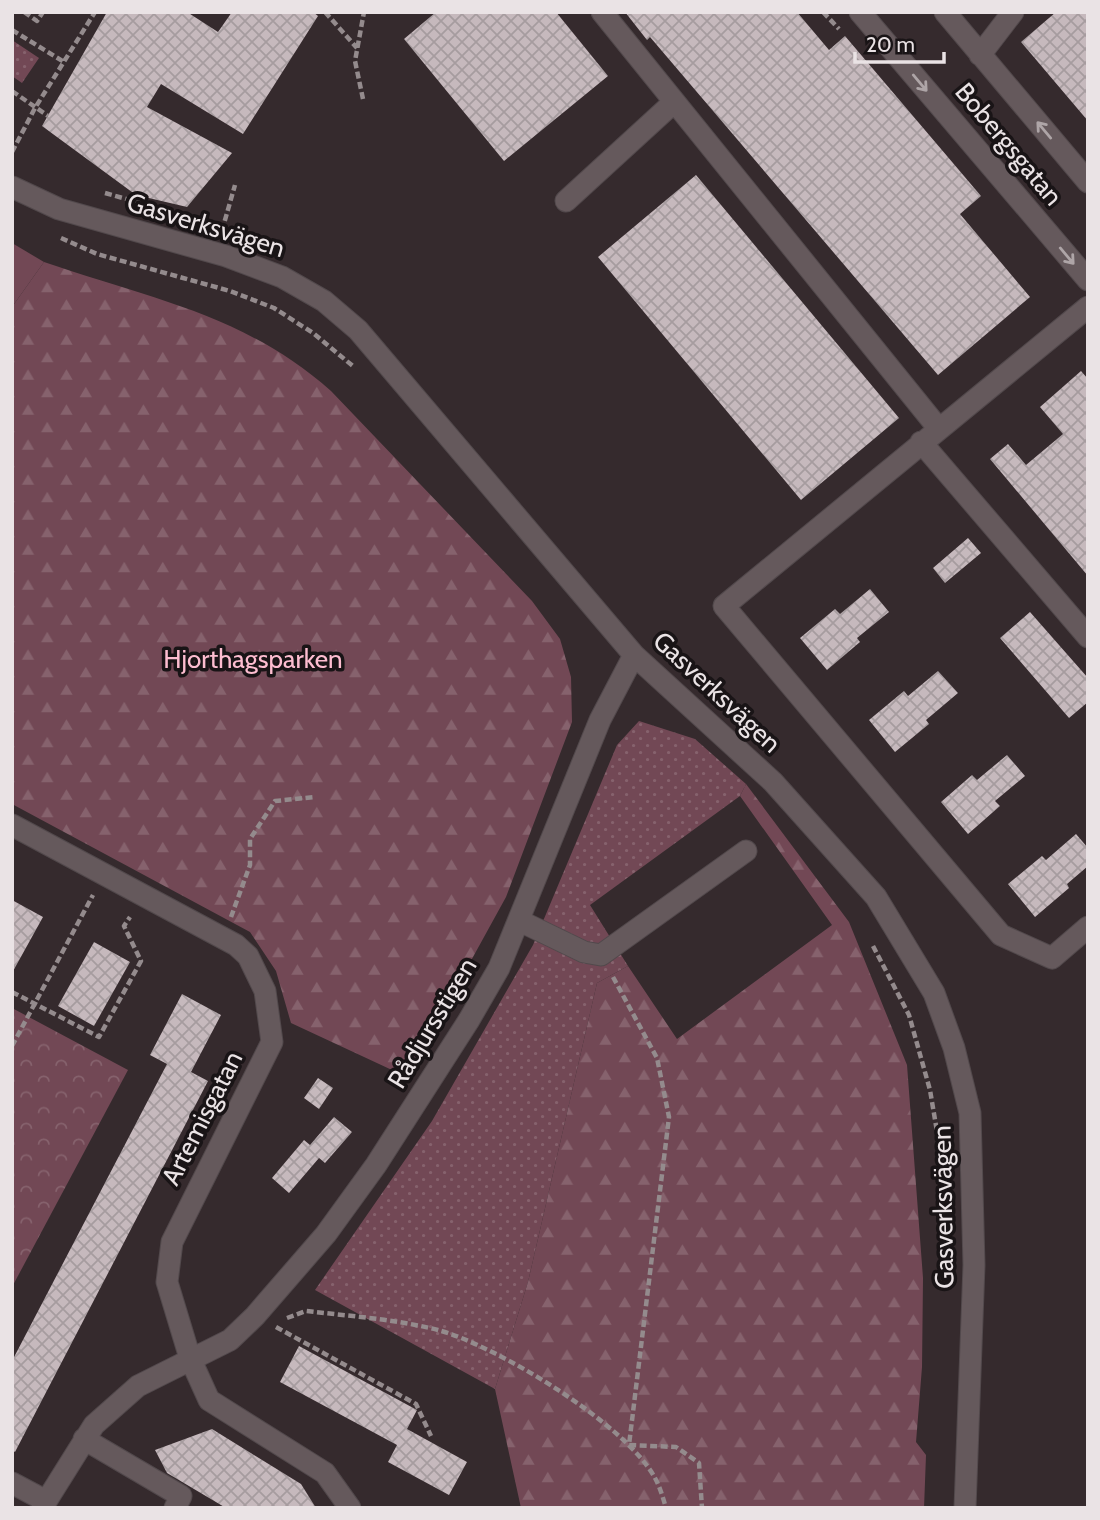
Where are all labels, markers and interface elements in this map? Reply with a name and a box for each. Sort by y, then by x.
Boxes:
scale bar [855,21,944,65]
text: 20 m [866,32,915,57]
one-way arrow [912,73,928,91]
street label: Bobergsgatan [948,76,1070,212]
one-way arrow [1036,121,1052,139]
street label: Gasverksvägen [123,186,289,264]
one-way arrow [1059,247,1075,265]
street label: Gasverksvägen [646,625,788,759]
park label: Hjorthagsparken [163,643,343,675]
street label: Rådjursstigen [381,952,483,1094]
street label: Artemisgatan [155,1046,249,1190]
street label: Gasverksvägen [926,1125,960,1289]

